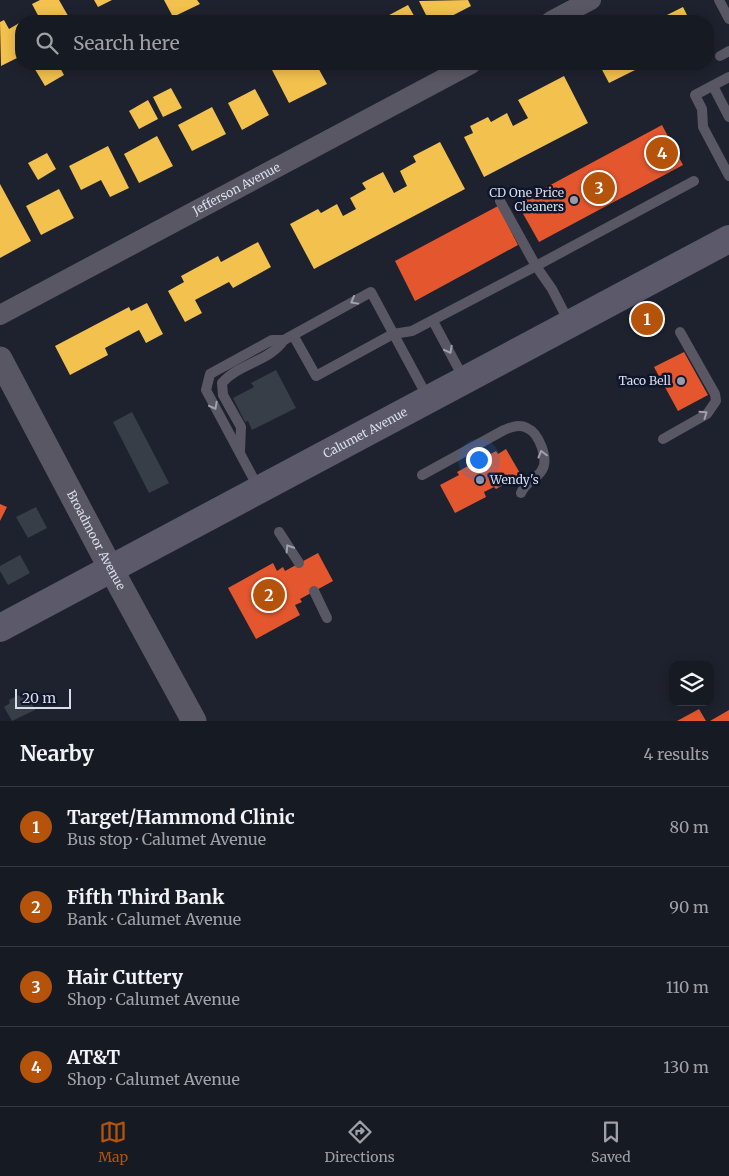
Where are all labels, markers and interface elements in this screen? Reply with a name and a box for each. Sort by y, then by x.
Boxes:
search box [15,15,714,70]
icon: search [33,29,61,57]
text: Search here [73,31,180,55]
pin: 4 [646,134,678,172]
street label: Jefferson Avenue [189,159,283,218]
pin: 3 [583,169,615,207]
place label: CD One Price Cleaners [489,185,564,214]
marker: CD One Price Cleaners [568,194,580,206]
one-way arrow [351,295,360,305]
pin: 1 [631,300,663,338]
one-way arrow [443,345,453,354]
place label: Taco Bell [619,373,671,388]
marker: Taco Bell [675,375,687,387]
one-way arrow [208,401,218,410]
street label: Calumet Avenue [320,404,410,461]
one-way arrow [699,411,708,420]
your location [466,447,492,473]
one-way arrow [538,450,548,459]
place label: Wendy's [489,472,539,487]
marker: Wendy's [474,474,486,486]
street label: Broadmoor Avenue [64,488,129,592]
one-way arrow [285,544,295,553]
pin: 2 [253,576,285,614]
map controls [669,661,714,706]
button: layers [669,661,714,706]
scale bar [15,686,71,709]
text: 20 m [22,689,56,707]
text: Nearby [20,740,94,767]
text: 4 results [643,744,709,764]
text: Target/Hammond Clinic [67,805,295,829]
text: 1 [32,817,40,837]
text: 80 m [670,817,709,837]
text: Bus stop · Calumet Avenue [67,829,266,849]
text: Fifth Third Bank [67,885,224,909]
text: 2 [31,897,41,917]
text: 90 m [669,897,709,917]
text: Bank · Calumet Avenue [67,909,241,929]
text: Hair Cuttery [67,965,183,989]
text: 3 [31,977,41,997]
text: 110 m [666,977,709,997]
text: Shop · Calumet Avenue [67,989,240,1009]
text: AT&T [67,1045,120,1069]
text: 4 [31,1057,41,1077]
text: 130 m [663,1057,709,1077]
text: Shop · Calumet Avenue [67,1069,240,1089]
tab: Map [98,1118,128,1166]
tab: Directions [325,1118,395,1166]
tab: Saved [591,1118,631,1166]

